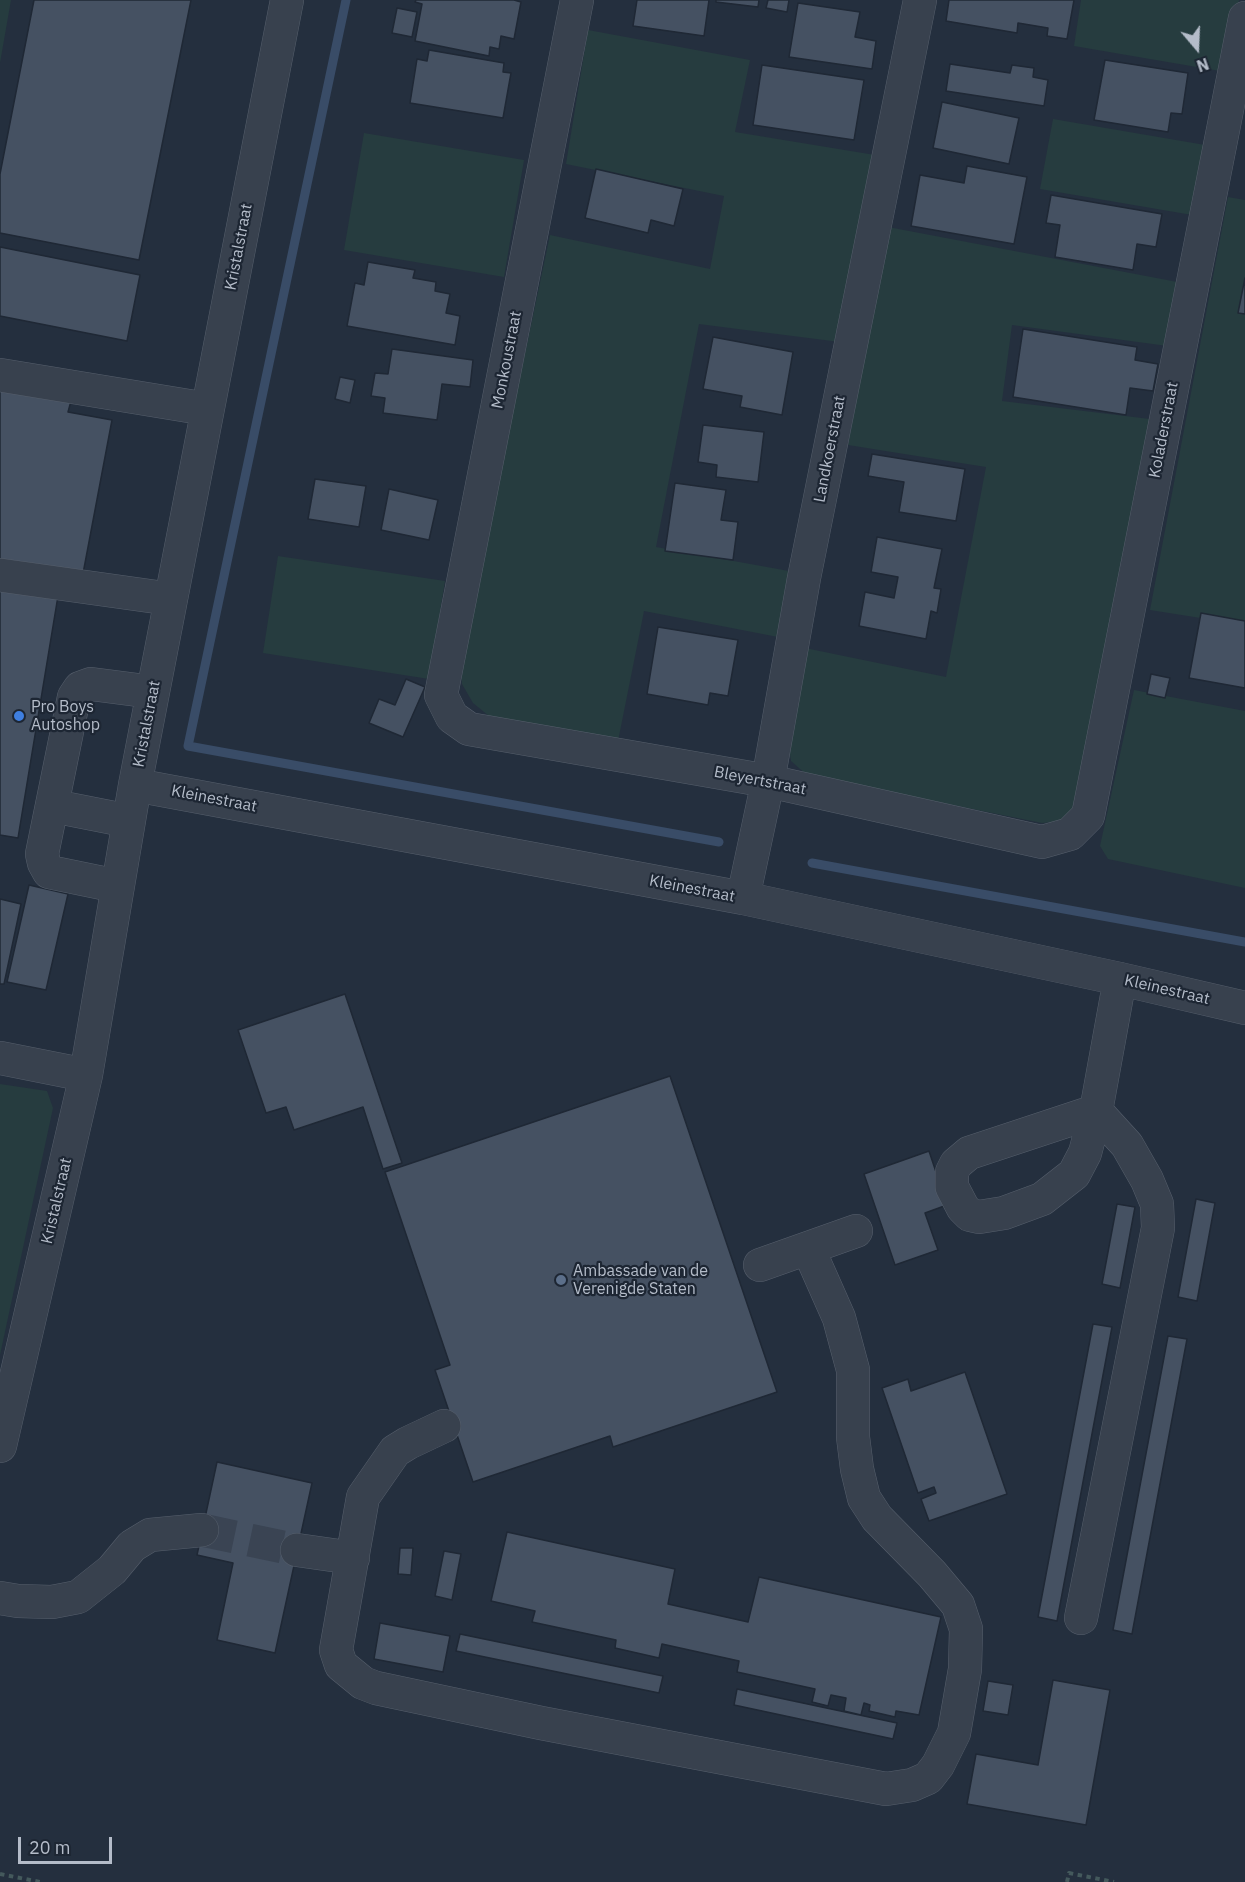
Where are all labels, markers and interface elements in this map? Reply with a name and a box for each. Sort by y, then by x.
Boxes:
north arrow [1167,18,1227,78]
text: N [1194,54,1212,76]
street label: Kristalstraat [221,202,257,292]
street label: Monkoustraat [488,310,526,410]
street label: Koladerstraat [1145,380,1183,480]
street label: Landkoerstraat [810,394,850,504]
street label: Kristalstraat [129,679,165,769]
place label: Pro Boys Autoshop [31,697,100,735]
marker: Pro Boys Autoshop [12,709,26,723]
street label: Bleyertstraat [712,763,808,799]
street label: Kleinestraat [169,781,259,817]
street label: Kleinestraat [647,871,737,907]
street label: Kleinestraat [1122,971,1212,1009]
street label: Kristalstraat [38,1156,76,1246]
place label: Ambassade van de Verenigde Staten [573,1261,708,1299]
marker: Ambassade van de Verenigde Staten [554,1273,568,1287]
scale bar [21,1825,116,1863]
text: 20 m [29,1836,71,1859]

